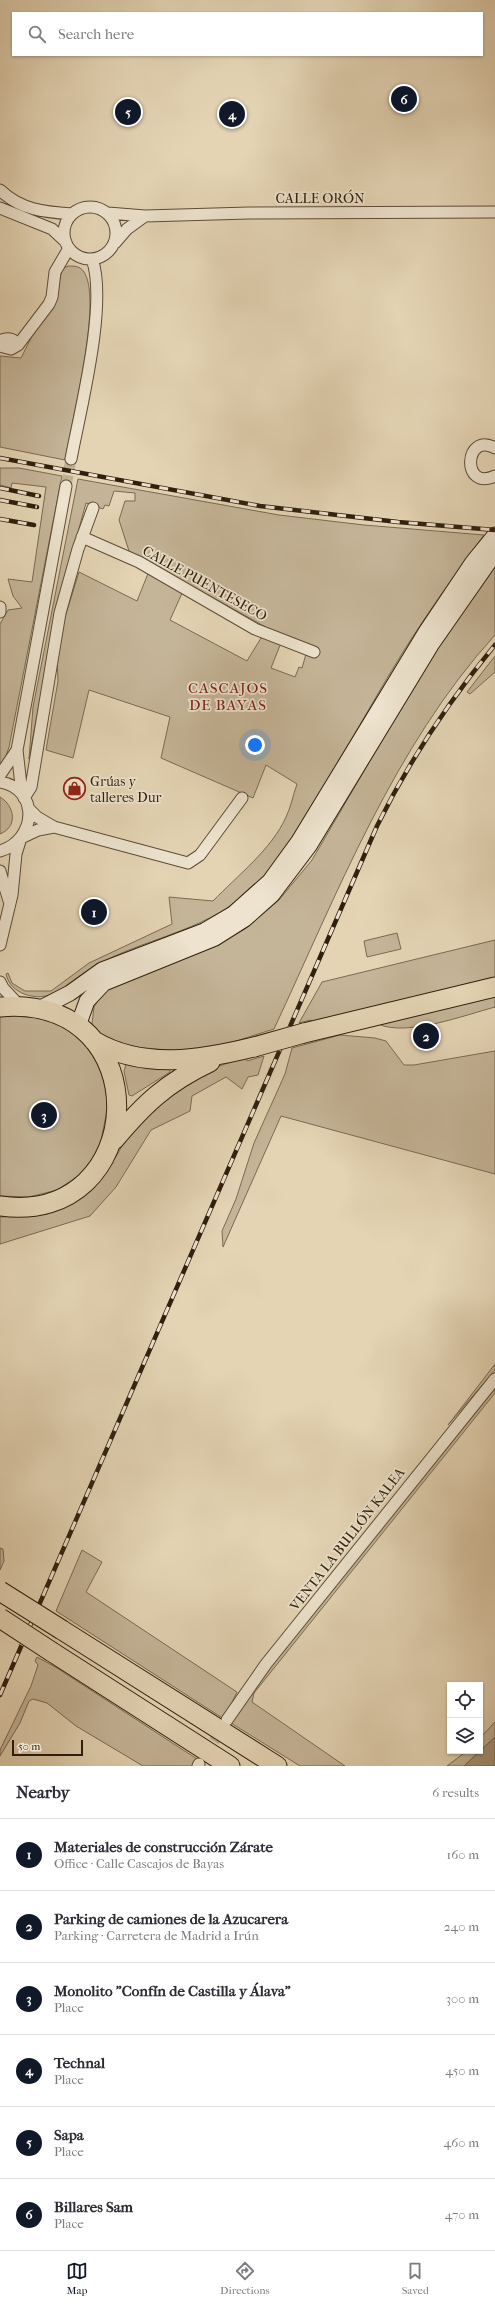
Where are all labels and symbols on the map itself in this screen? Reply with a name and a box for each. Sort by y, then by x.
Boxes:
pin: 6 [391,84,417,114]
pin: 5 [115,97,141,127]
pin: 4 [219,99,245,129]
street label: CALLE ORÓN [275,189,365,207]
street label: CALLE PUENTESECO [140,542,270,625]
district label: CASCAJOS DE BAYAS [188,679,268,714]
your location [245,735,265,755]
place label: Grúas y talleres Dur [90,773,162,806]
shop icon: Grúas y talleres Dur [62,776,88,802]
pin: 1 [81,897,107,927]
pin: 2 [413,1021,439,1051]
pin: 3 [31,1100,57,1130]
street label: VENTA LA BULLÓN KALEA [285,1463,409,1615]
scale bar [12,1738,83,1757]

